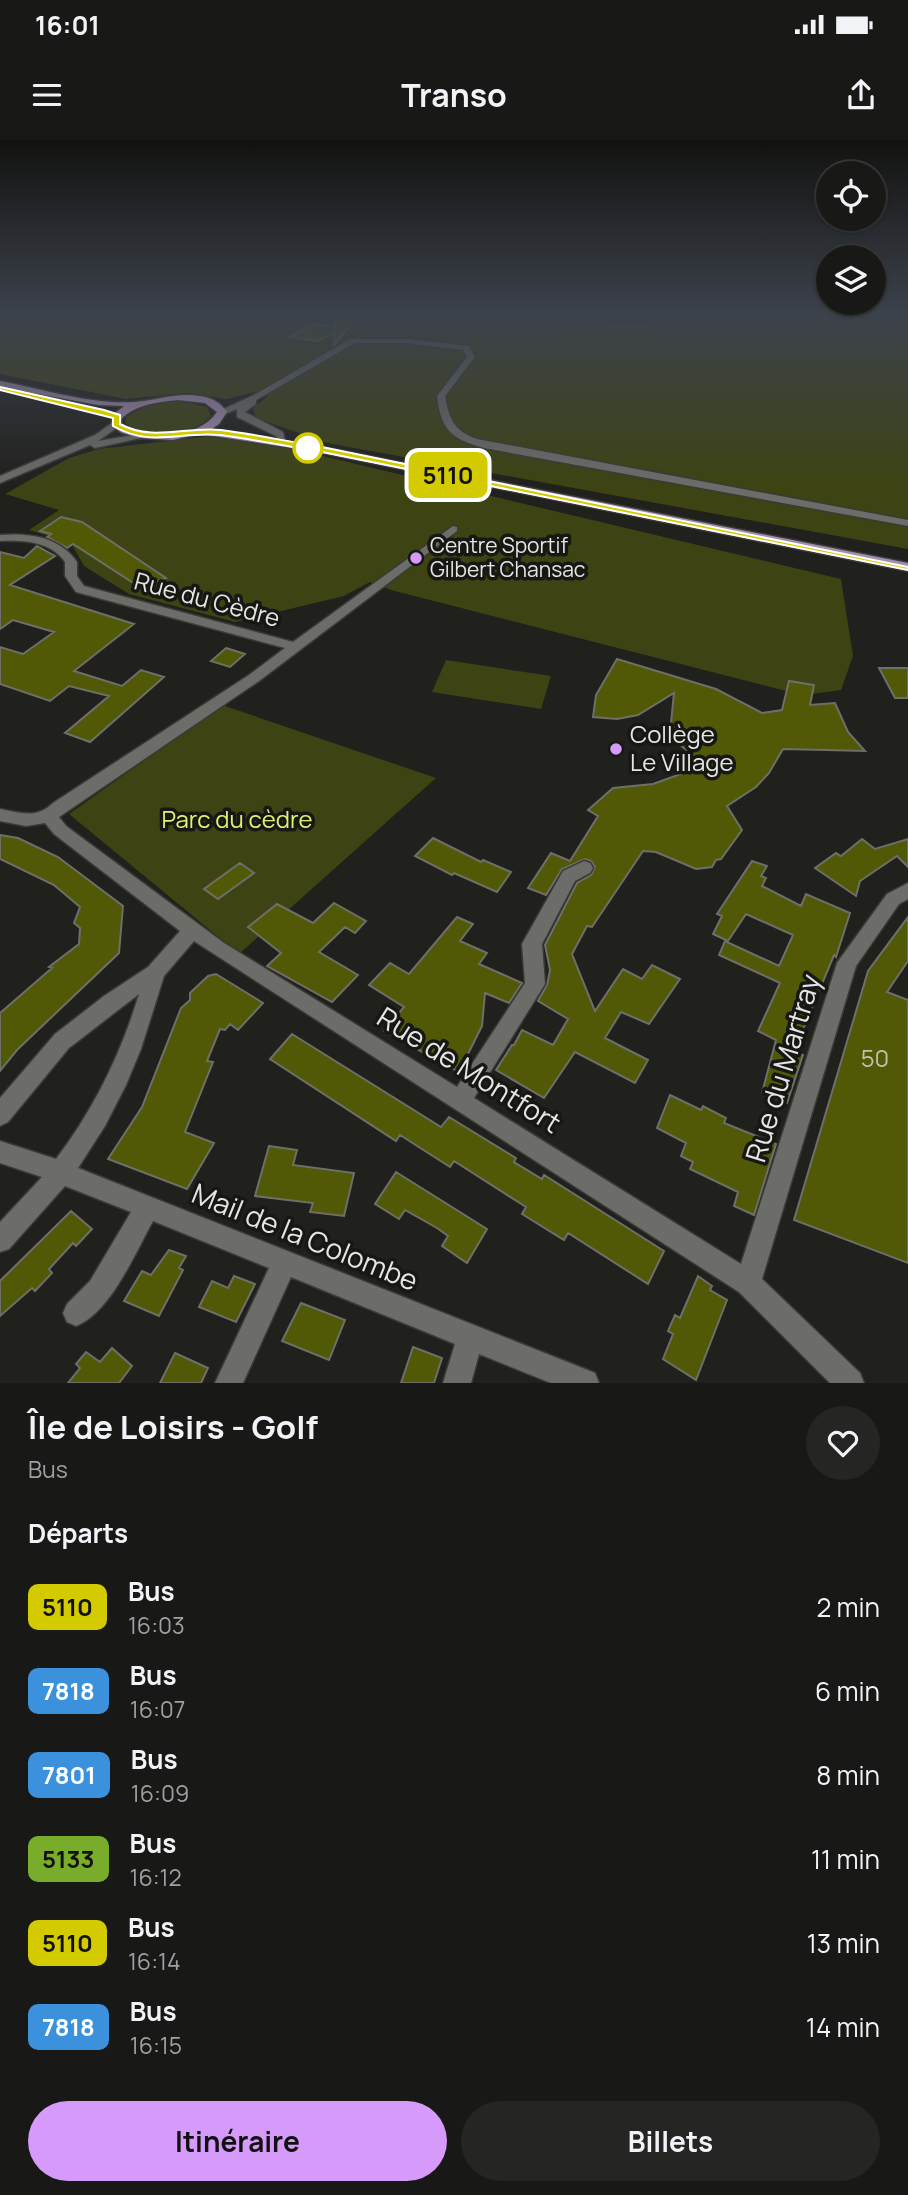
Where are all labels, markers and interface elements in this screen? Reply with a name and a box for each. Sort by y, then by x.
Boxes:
text: 16:01 [35,7,100,43]
text: Transo [401,73,507,117]
icon: menu [28,76,66,114]
icon: share [842,76,880,114]
map controls [816,161,886,315]
button: locate [816,161,886,231]
button: layers [816,245,886,315]
unlabelled marker [293,433,323,463]
line badge: 5110 [399,452,497,498]
text: 5110 [423,458,473,491]
place label: Centre Sportif Gilbert Chansac [430,531,585,583]
marker: Centre Sportif Gilbert Chansac [408,550,424,566]
street label: Rue du Cèdre [131,563,284,634]
place label: Collège Le Village [630,717,733,778]
marker: Collège Le Village [608,741,624,757]
park label: Parc du cèdre [161,802,313,835]
street label: Rue du Martray [735,969,829,1166]
street label: Rue de Montfort [370,997,569,1141]
house number: 50 [861,1041,889,1074]
street label: Mail de la Colombe [187,1173,424,1299]
text: Île de Loisirs - Golf [28,1404,318,1449]
button: heart [806,1406,880,1480]
text: Bus [28,1453,68,1485]
text: Départs [28,1515,128,1551]
text: Bus [128,1573,175,1609]
text: 2 min [816,1589,880,1625]
text: 5110 [42,1590,93,1623]
text: 16:03 [128,1609,185,1641]
text: Bus [130,1657,176,1693]
text: 6 min [815,1673,880,1709]
text: 7818 [42,1674,95,1707]
text: 16:07 [130,1693,185,1725]
text: Bus [131,1741,178,1777]
text: 8 min [816,1757,880,1793]
text: 7801 [42,1758,96,1791]
text: 16:09 [131,1777,189,1809]
text: Bus [130,1825,176,1861]
text: 11 min [811,1841,880,1877]
text: 5133 [42,1842,95,1875]
text: 16:12 [130,1861,182,1893]
text: Bus [128,1909,175,1945]
text: 13 min [807,1925,880,1961]
text: 5110 [42,1926,93,1959]
text: 16:14 [128,1945,181,1977]
text: Bus [130,1993,176,2029]
text: 14 min [806,2009,880,2045]
text: 7818 [42,2010,95,2043]
text: 16:15 [130,2029,182,2061]
button: Itinéraire [28,2101,447,2181]
button: Billets [461,2101,880,2181]

